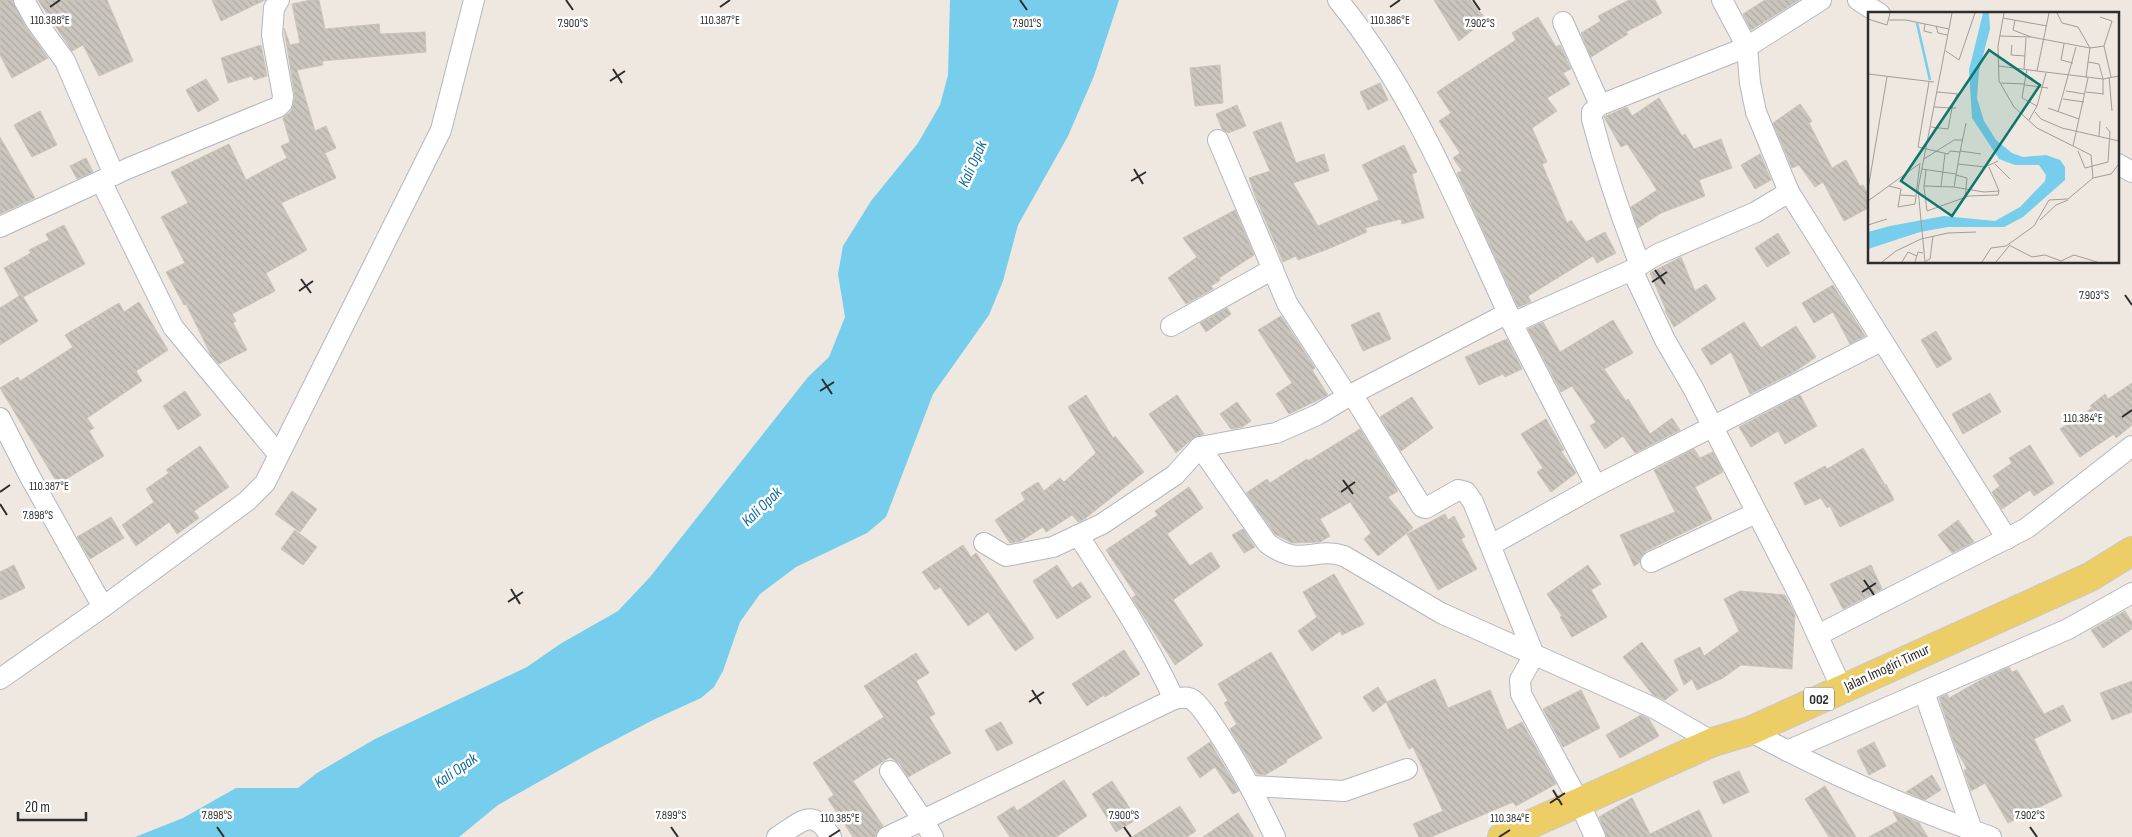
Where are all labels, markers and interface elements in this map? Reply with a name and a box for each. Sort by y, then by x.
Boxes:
inset map [1868,12,2120,264]
text: 110.388°E [30,13,70,28]
text: 110.387°E [700,13,740,28]
text: 110.386°E [1370,13,1410,28]
text: 7.900°S [558,16,588,31]
text: 7.901°S [1013,16,1041,31]
text: 7.902°S [1465,16,1495,31]
water label: Kali Opak [954,137,992,190]
text: 7.903°S [2079,288,2109,303]
text: 110.384°E [2063,411,2103,426]
text: 110.387°E [29,479,69,494]
water label: Kali Opak [738,483,787,531]
text: 7.898°S [23,508,53,523]
street label: Jalan Imogiri Timur [1840,640,1934,697]
road number: 002 [1804,688,1834,711]
water label: Kali Opak [431,749,482,793]
scale bar [18,790,85,822]
text: 20 m [25,798,50,817]
text: 7.898°S [202,808,232,823]
text: 7.899°S [656,808,686,823]
text: 7.900°S [1109,808,1139,823]
text: 7.902°S [2015,808,2045,823]
text: 110.385°E [820,811,860,826]
text: 110.384°E [1490,811,1530,826]

